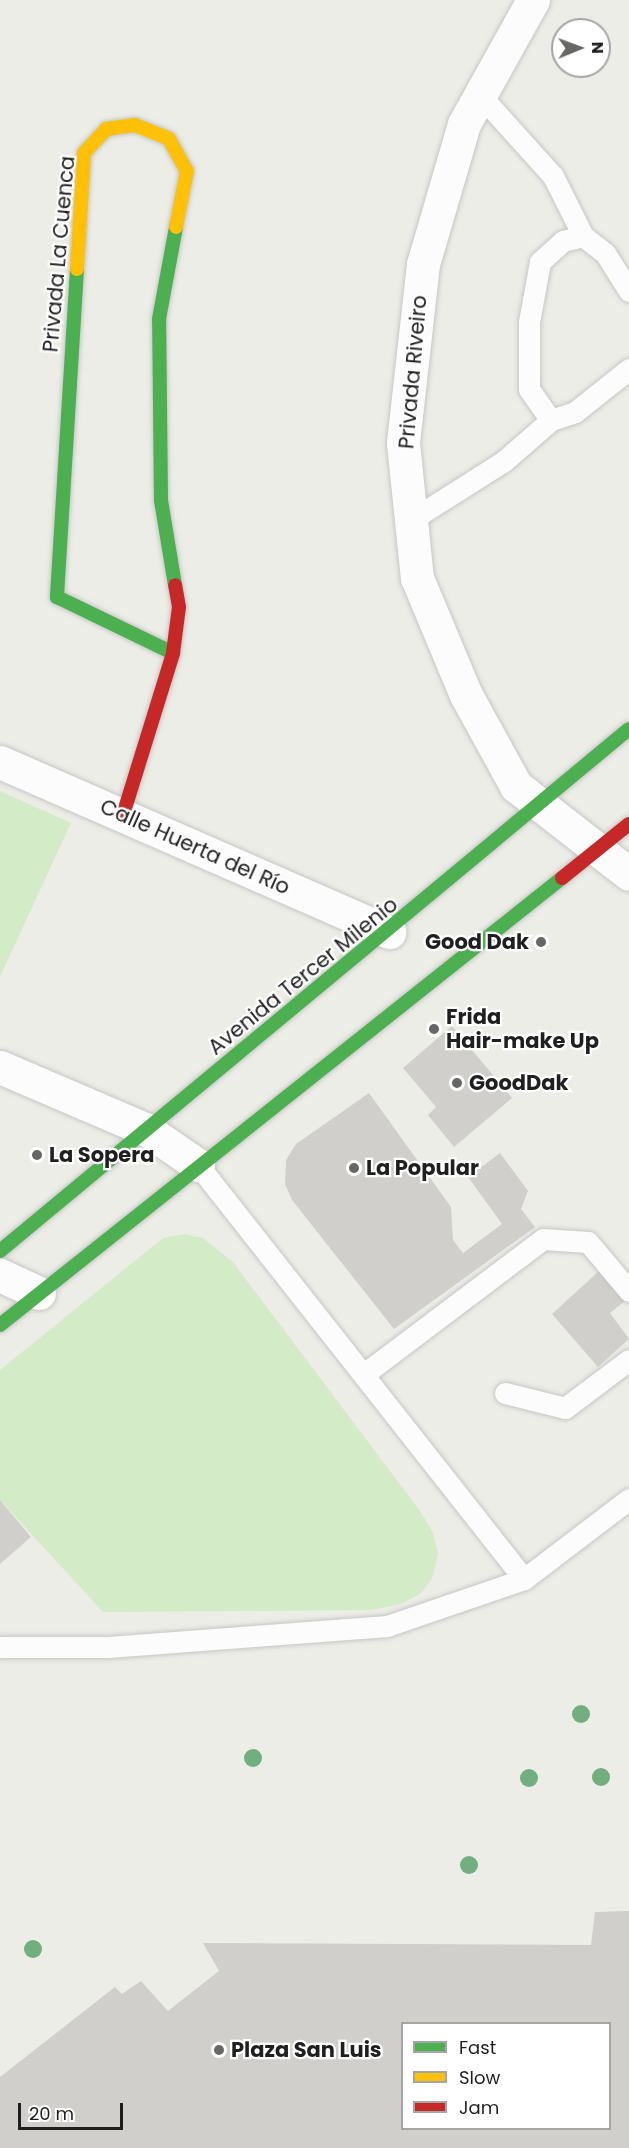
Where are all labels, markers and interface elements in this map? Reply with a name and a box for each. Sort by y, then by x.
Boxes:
north arrow [551,18,611,78]
text: N [586,41,609,54]
street label: Privada La Cuenca [38,155,80,353]
street label: Privada Riveiro [394,294,432,450]
street label: Calle Huerta del Río [96,794,294,900]
street label: Avenida Tercer Milenio [203,892,403,1060]
place label: Good Dak [425,929,529,955]
marker: Good Dak [534,935,548,949]
place label: Frida Hair-make Up [446,1004,599,1054]
marker: Frida Hair-make Up [427,1022,441,1036]
place label: GoodDak [469,1070,569,1096]
marker: GoodDak [450,1076,464,1090]
place label: La Sopera [49,1142,154,1168]
marker: La Sopera [30,1148,44,1162]
place label: La Popular [366,1155,479,1181]
marker: La Popular [347,1161,361,1175]
legend [401,2022,611,2130]
text: Fast [459,2035,496,2060]
place label: Plaza San Luis [231,2037,382,2063]
marker: Plaza San Luis [212,2043,226,2057]
text: Slow [459,2065,500,2090]
scale bar [21,2091,126,2129]
text: Jam [459,2095,499,2120]
text: 20 m [29,2101,74,2126]

